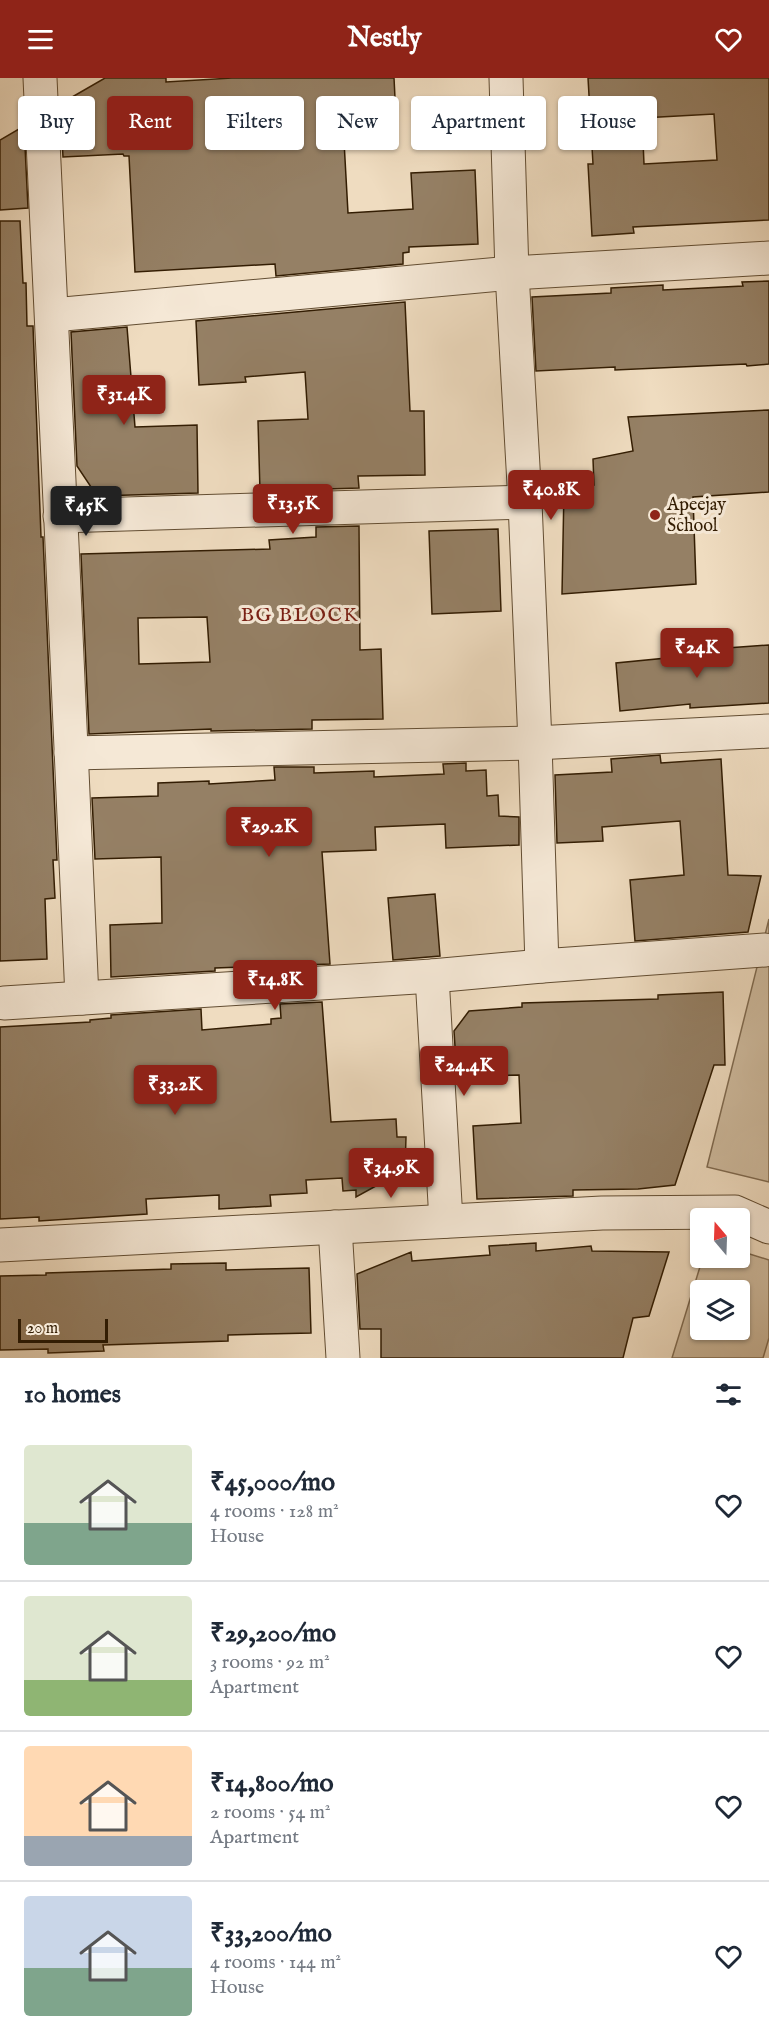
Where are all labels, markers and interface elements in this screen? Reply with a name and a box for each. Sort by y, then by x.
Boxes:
text: Nestly [347,22,422,56]
icon: menu [24,23,57,56]
icon: heart [712,23,745,56]
chip: Buy [18,96,95,150]
chip: Rent [107,96,193,150]
chip: Filters [205,96,304,150]
chip: New [316,96,399,150]
chip: Apartment [411,96,546,150]
chip: House [558,96,657,150]
pin: ₹31.4K [75,375,173,426]
text: ₹31.4K [96,382,152,407]
pin: ₹40.8K [502,470,600,521]
text: ₹40.8K [522,477,580,502]
pin: ₹13.5K [244,484,342,535]
pin: ₹45K [50,486,122,537]
text: ₹13.5K [267,491,319,516]
text: ₹45K [65,493,107,518]
place label: Apeejay School [666,494,726,538]
marker: Apeejay School [648,508,662,522]
district label: BG BLOCK [241,603,359,628]
pin: ₹24K [661,628,733,679]
text: ₹24K [674,635,720,660]
pin: ₹29.2K [220,807,318,858]
text: ₹29.2K [240,814,298,839]
pin: ₹14.8K [226,960,324,1011]
text: ₹14.8K [247,967,303,992]
pin: ₹24.4K [415,1046,513,1097]
text: ₹24.4K [434,1053,494,1078]
pin: ₹33.2K [126,1065,224,1116]
text: ₹33.2K [148,1072,202,1097]
pin: ₹34.9K [342,1148,440,1199]
text: ₹34.9K [363,1155,419,1180]
north arrow [690,1208,750,1268]
map controls [690,1208,750,1340]
button: layers [690,1280,750,1340]
scale bar [18,1316,108,1344]
text: 20 m [27,1319,58,1339]
text: 10 homes [24,1378,121,1411]
icon: filters [712,1378,745,1411]
text: ₹45,000/mo [210,1466,335,1499]
icon: home [72,1469,144,1541]
icon: heart [712,1489,745,1522]
text: 4 rooms · 128 m² [210,1499,339,1524]
text: House [210,1524,264,1549]
text: ₹29,200/mo [210,1617,336,1650]
icon: home [72,1620,144,1692]
icon: heart [712,1640,745,1673]
text: 3 rooms · 92 m² [210,1650,330,1675]
text: Apartment [210,1675,299,1700]
text: ₹14,800/mo [210,1767,334,1800]
icon: home [72,1770,144,1842]
icon: heart [712,1790,745,1823]
text: 2 rooms · 54 m² [210,1800,331,1825]
text: Apartment [210,1825,299,1850]
text: ₹33,200/mo [210,1917,332,1950]
icon: home [72,1920,144,1992]
icon: heart [712,1940,745,1973]
text: 4 rooms · 144 m² [210,1950,341,1975]
text: House [210,1975,264,2000]

